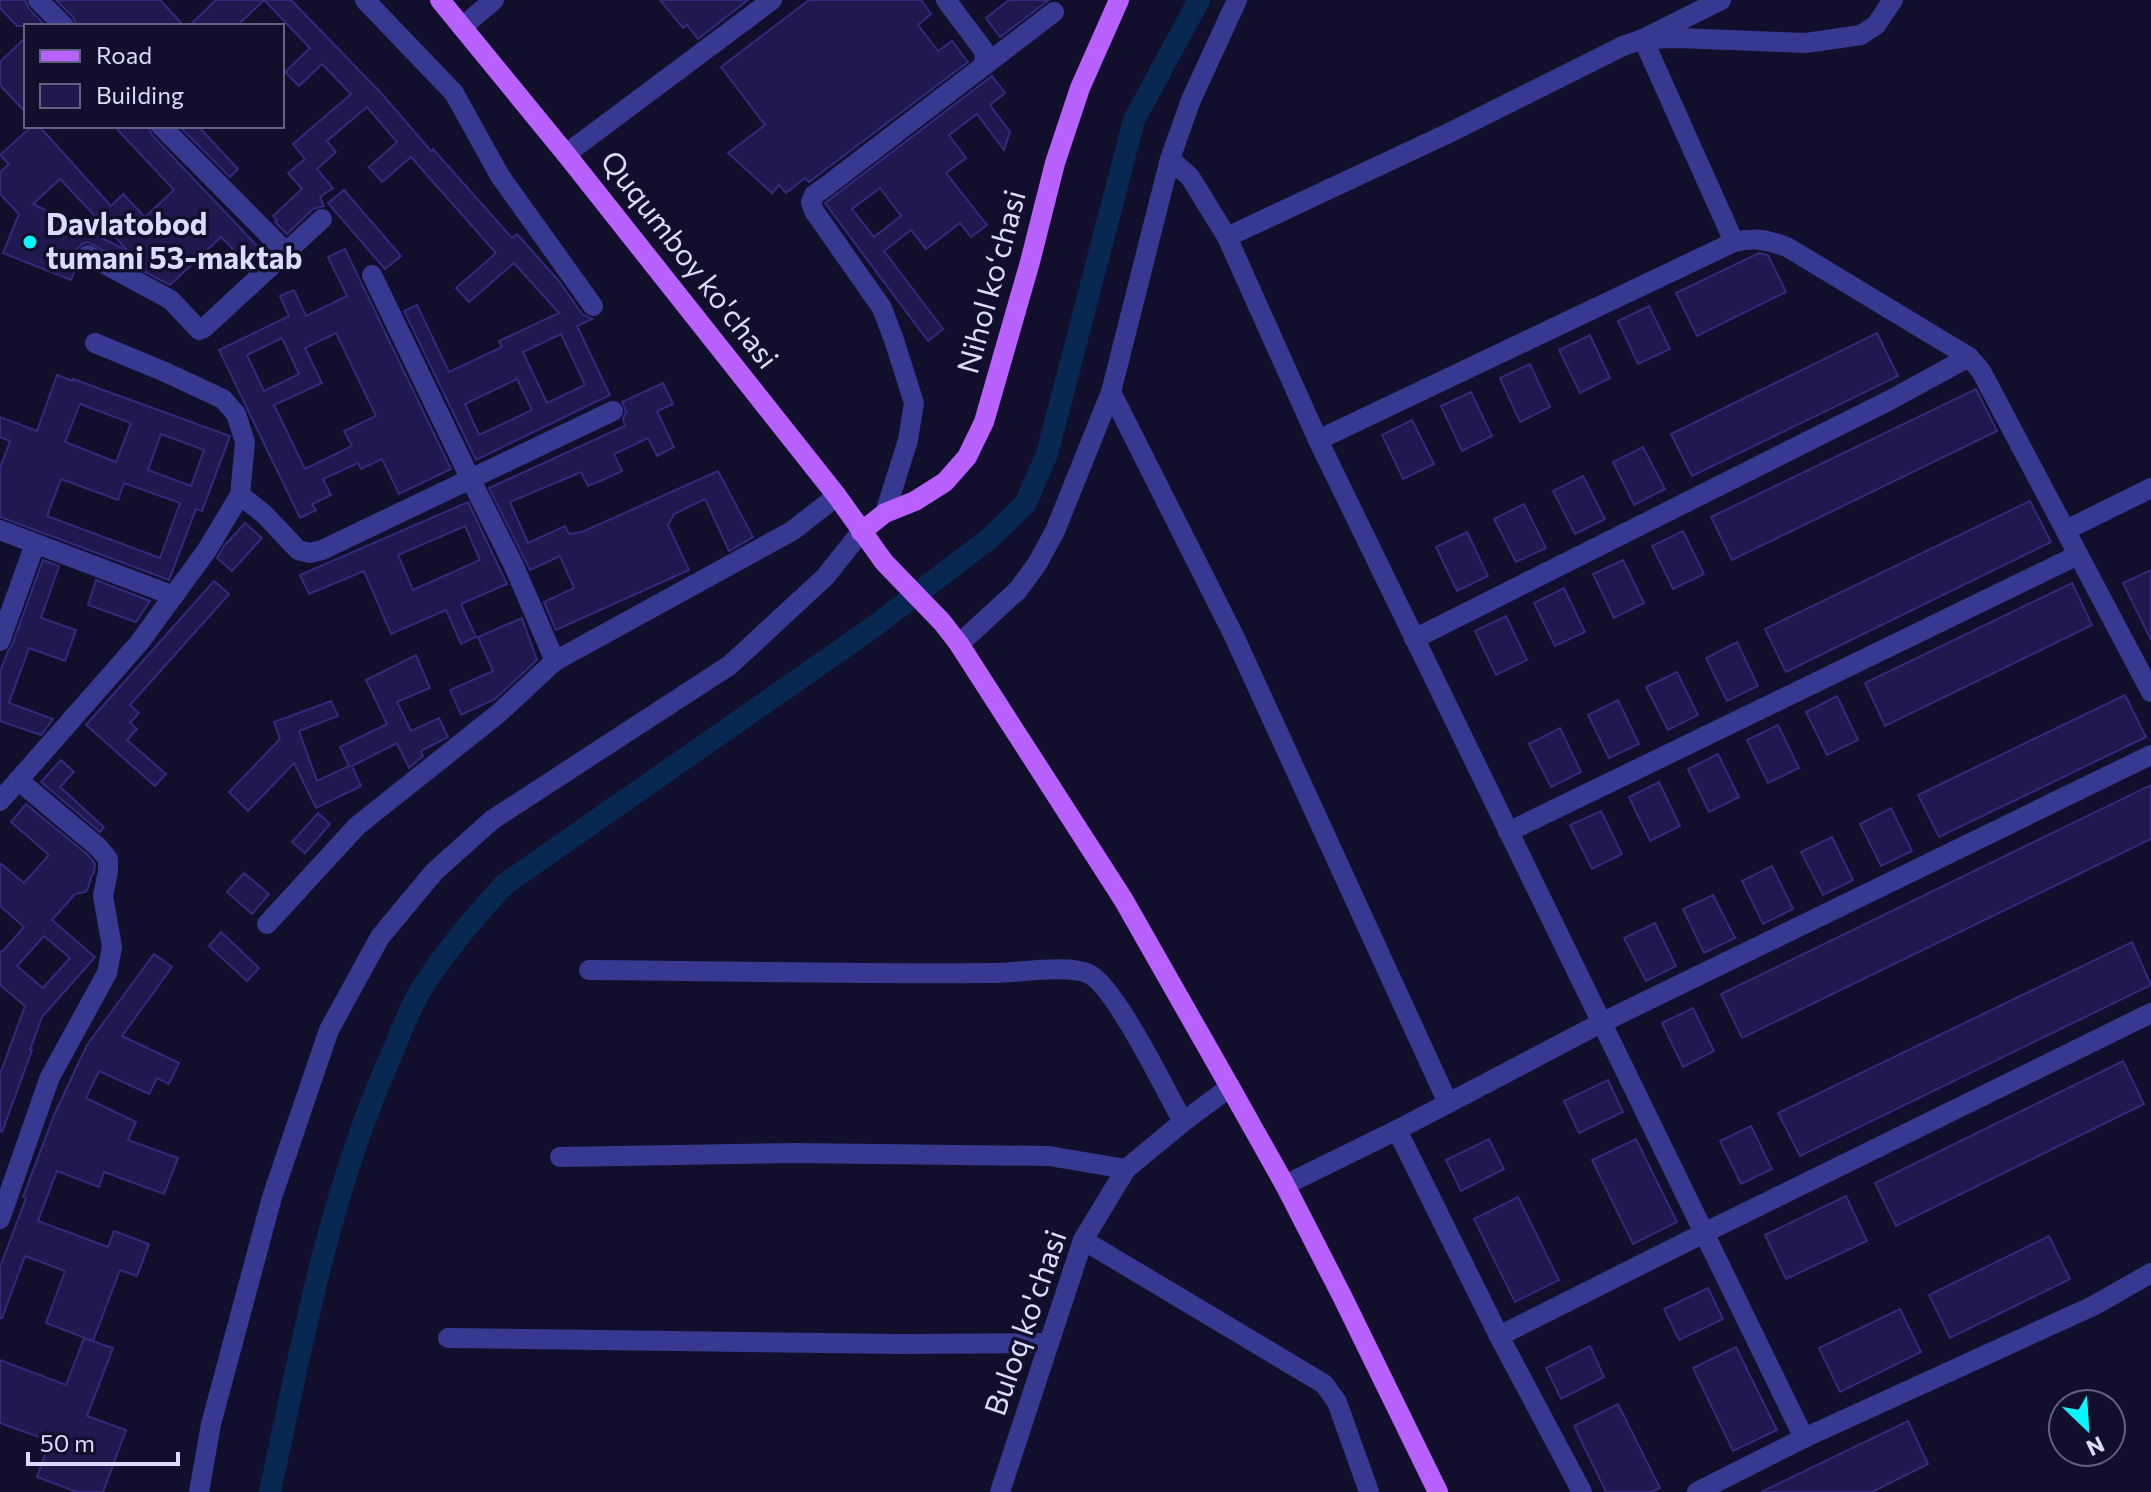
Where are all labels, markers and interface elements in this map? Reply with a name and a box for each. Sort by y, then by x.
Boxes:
legend [24,24,284,128]
text: Road [96,40,152,69]
text: Building [96,80,184,109]
street label: Ququmboy ko'chasi [594,142,788,375]
street label: Nihol koʻchasi [947,186,1032,377]
place label: Davlatobod tumani 53-maktab [46,204,302,275]
marker: Davlatobod tumani 53-maktab [21,233,39,251]
street label: Buloq ko'chasi [975,1225,1073,1420]
north arrow [2047,1388,2127,1468]
scale bar [28,1416,178,1466]
text: 50 m [40,1428,95,1457]
text: N [2082,1431,2109,1462]

